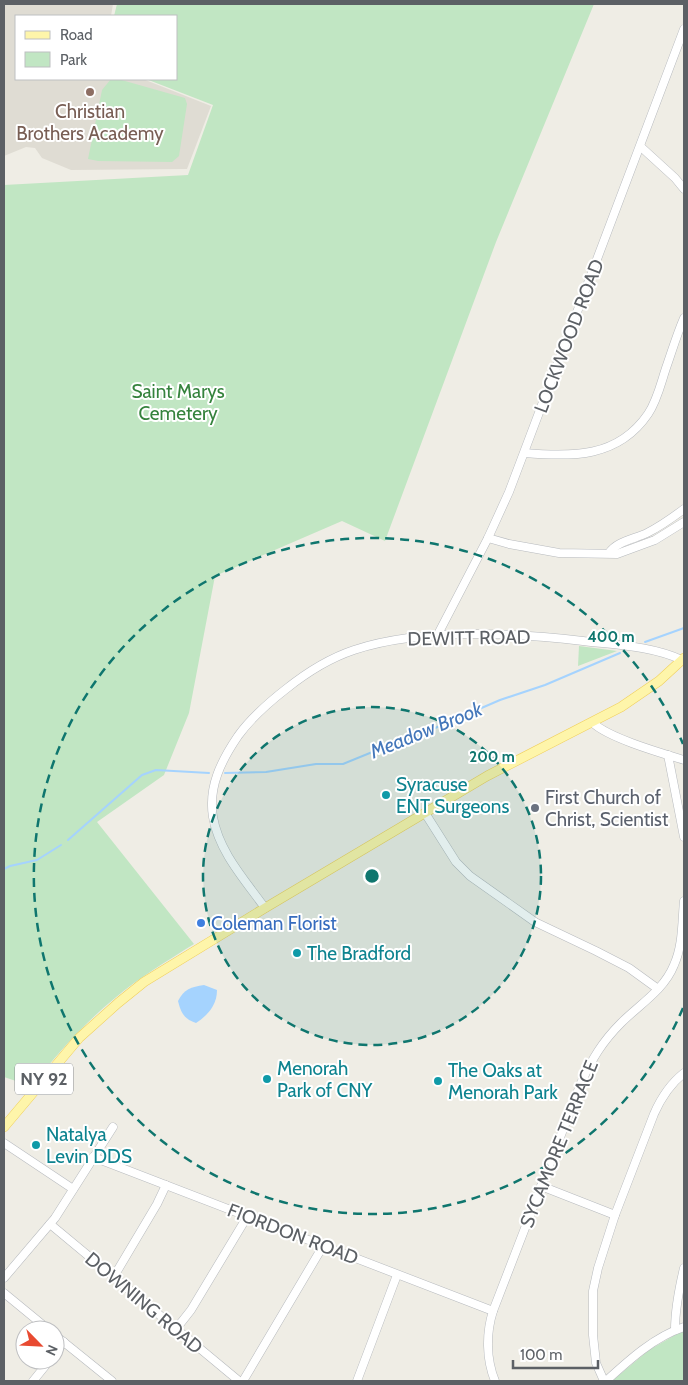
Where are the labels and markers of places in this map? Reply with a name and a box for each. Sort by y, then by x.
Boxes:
marker: Christian Brothers Academy [84,86,96,98]
place label: Christian Brothers Academy [16,100,164,145]
place label: Syracuse ENT Surgeons [396,773,509,818]
place label: First Church of Christ, Scientist [545,786,669,831]
marker: Syracuse ENT Surgeons [380,789,392,801]
marker: First Church of Christ, Scientist [529,802,541,814]
centre of rings [363,867,381,885]
place label: Coleman Florist [211,912,337,935]
marker: Coleman Florist [195,917,207,929]
place label: The Bradford [307,942,411,965]
marker: The Bradford [291,947,303,959]
place label: Menorah Park of CNY [277,1057,373,1102]
place label: The Oaks at Menorah Park [448,1059,558,1104]
marker: Menorah Park of CNY [261,1073,273,1085]
marker: The Oaks at Menorah Park [432,1075,444,1087]
place label: Natalya Levin DDS [46,1123,132,1168]
marker: Natalya Levin DDS [30,1139,42,1151]

